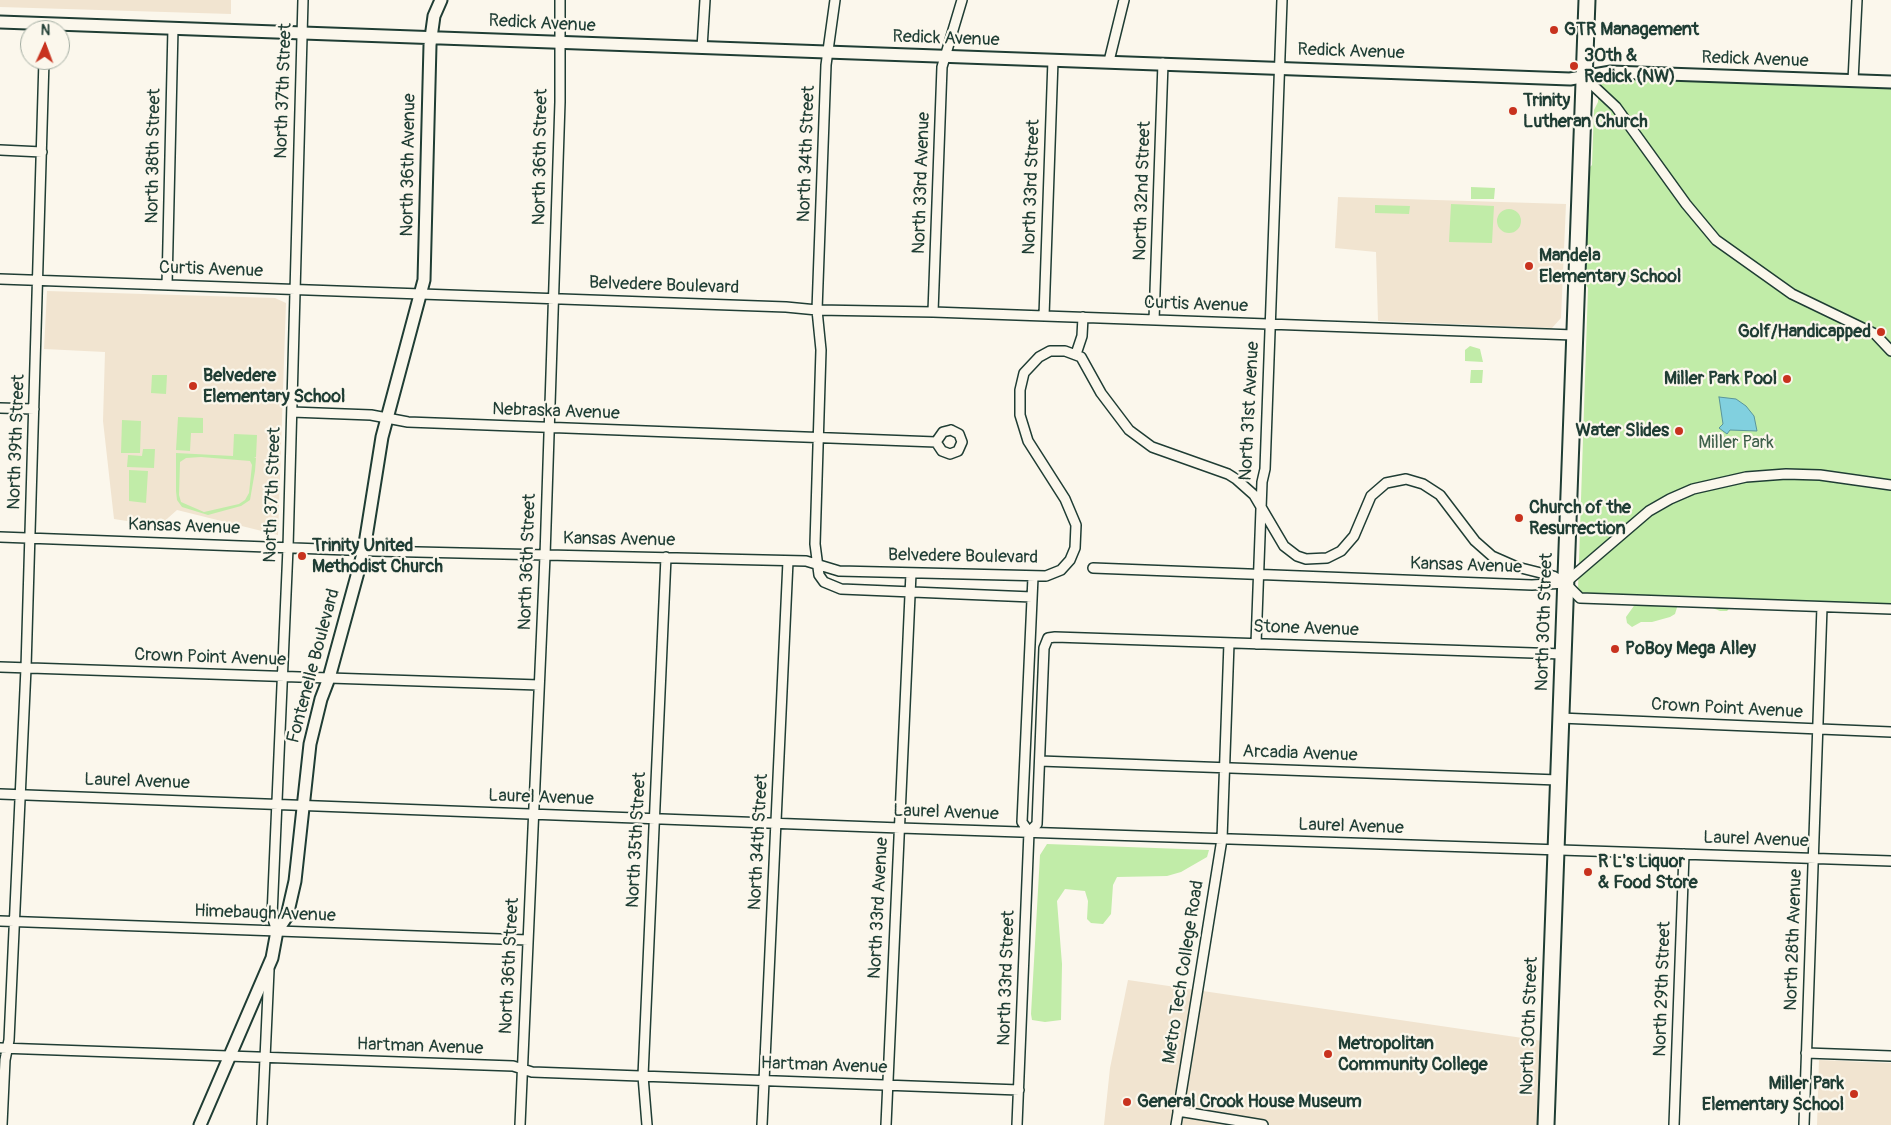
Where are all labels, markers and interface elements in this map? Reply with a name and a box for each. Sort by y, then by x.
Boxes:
street label: Redick Avenue [488,10,596,38]
place label: GTR Management [1564,19,1699,41]
north arrow [20,20,70,70]
text: N [40,22,51,39]
street label: North 37th Street [271,23,297,159]
marker: GTR Management [1548,24,1560,36]
street label: Redick Avenue [892,26,1000,52]
street label: Redick Avenue [1297,39,1405,65]
place label: 30th & Redick (NW) [1584,45,1675,88]
street label: Redick Avenue [1701,47,1809,73]
marker: 30th & Redick (NW) [1568,60,1580,72]
street label: North 34th Street [794,85,820,223]
street label: North 38th Street [142,88,166,224]
street label: North 36th Street [529,88,553,226]
place label: Trinity Lutheran Church [1523,90,1648,132]
street label: North 36th Avenue [397,93,421,237]
marker: Trinity Lutheran Church [1507,105,1519,117]
street label: North 33rd Avenue [909,112,935,254]
street label: North 33rd Street [1019,119,1045,255]
street label: North 32nd Street [1130,121,1156,261]
place label: Mandela Elementary School [1539,245,1681,288]
street label: Curtis Avenue [158,257,264,283]
marker: Mandela Elementary School [1523,260,1535,272]
street label: Belvedere Boulevard [588,273,740,299]
street label: Curtis Avenue [1143,292,1249,318]
place label: Golf/Handicapped [1738,321,1871,343]
marker: Golf/Handicapped [1875,326,1887,338]
street label: North 31st Avenue [1236,341,1264,481]
place label: Belvedere Elementary School [203,365,345,408]
place label: Miller Park Pool [1664,368,1777,390]
marker: Miller Park Pool [1781,373,1793,385]
street label: North 39th Street [4,374,30,510]
marker: Belvedere Elementary School [187,380,199,392]
street label: Nebraska Avenue [492,399,620,425]
place label: Water Slides [1575,420,1669,442]
marker: Water Slides [1673,425,1685,437]
street label: North 37th Street [260,427,286,563]
park label: Miller Park [1698,432,1774,454]
street label: North 36th Street [515,493,541,631]
place label: Church of the Resurrection [1529,497,1631,540]
marker: Church of the Resurrection [1513,512,1525,524]
street label: Kansas Avenue [128,514,240,540]
street label: Kansas Avenue [563,528,675,552]
place label: Trinity United Methodist Church [312,535,443,578]
street label: Belvedere Boulevard [888,545,1038,569]
marker: Trinity United Methodist Church [296,550,308,562]
street label: North 30th Street [1532,552,1558,692]
street label: Kansas Avenue [1410,553,1522,579]
street label: Fontenelle Boulevard [283,586,345,746]
street label: Stone Avenue [1253,616,1359,642]
place label: PoBoy Mega Alley [1625,638,1756,660]
marker: PoBoy Mega Alley [1609,643,1621,655]
street label: Crown Point Avenue [134,645,286,671]
street label: Crown Point Avenue [1651,694,1803,724]
street label: Arcadia Avenue [1242,741,1358,767]
street label: Laurel Avenue [84,769,190,795]
street label: North 35th Street [623,771,651,909]
street label: North 34th Street [745,773,773,911]
street label: Laurel Avenue [488,785,594,811]
street label: Laurel Avenue [893,800,999,826]
street label: Laurel Avenue [1298,814,1404,840]
street label: Laurel Avenue [1703,827,1809,853]
street label: North 33rd Avenue [864,836,894,980]
place label: R L's Liquor & Food Store [1598,851,1698,894]
marker: R L's Liquor & Food Store [1582,866,1594,878]
street label: North 28th Avenue [1781,869,1807,1011]
street label: Metro Tech College Road [1159,879,1209,1065]
street label: North 36th Street [496,897,524,1035]
street label: Himebaugh Avenue [194,901,336,927]
street label: North 33rd Street [994,910,1020,1046]
street label: North 29th Street [1650,921,1676,1057]
street label: North 30th Street [1517,956,1543,1096]
place label: Metropolitan Community College [1338,1033,1488,1076]
street label: Hartman Avenue [356,1034,484,1060]
marker: Metropolitan Community College [1322,1048,1334,1060]
street label: Hartman Avenue [760,1053,888,1079]
place label: Miller Park Elementary School [1702,1073,1844,1116]
marker: Miller Park Elementary School [1848,1088,1860,1100]
place label: General Crook House Museum [1137,1091,1362,1113]
marker: General Crook House Museum [1121,1096,1133,1108]

